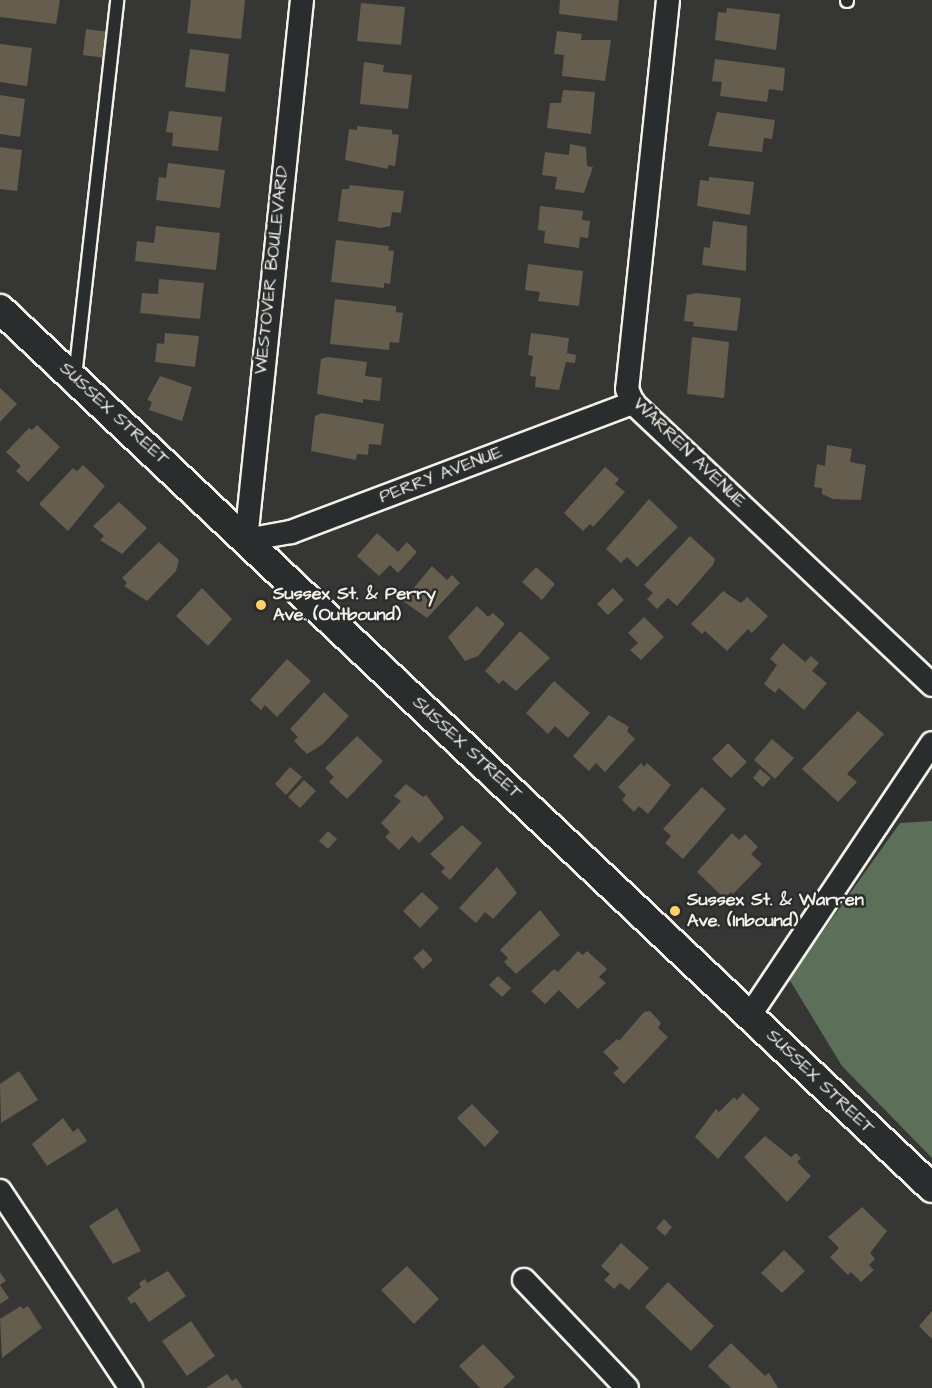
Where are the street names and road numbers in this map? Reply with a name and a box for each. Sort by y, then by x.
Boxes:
street label: WESTOVER BOULEVARD [250,165,294,375]
street label: SUSSEX STREET [55,358,173,470]
street label: WARREN AVENUE [628,394,750,512]
street label: PERRY AVENUE [376,442,506,508]
street label: SUSSEX STREET [408,692,526,804]
street label: SUSSEX STREET [762,1025,878,1139]

